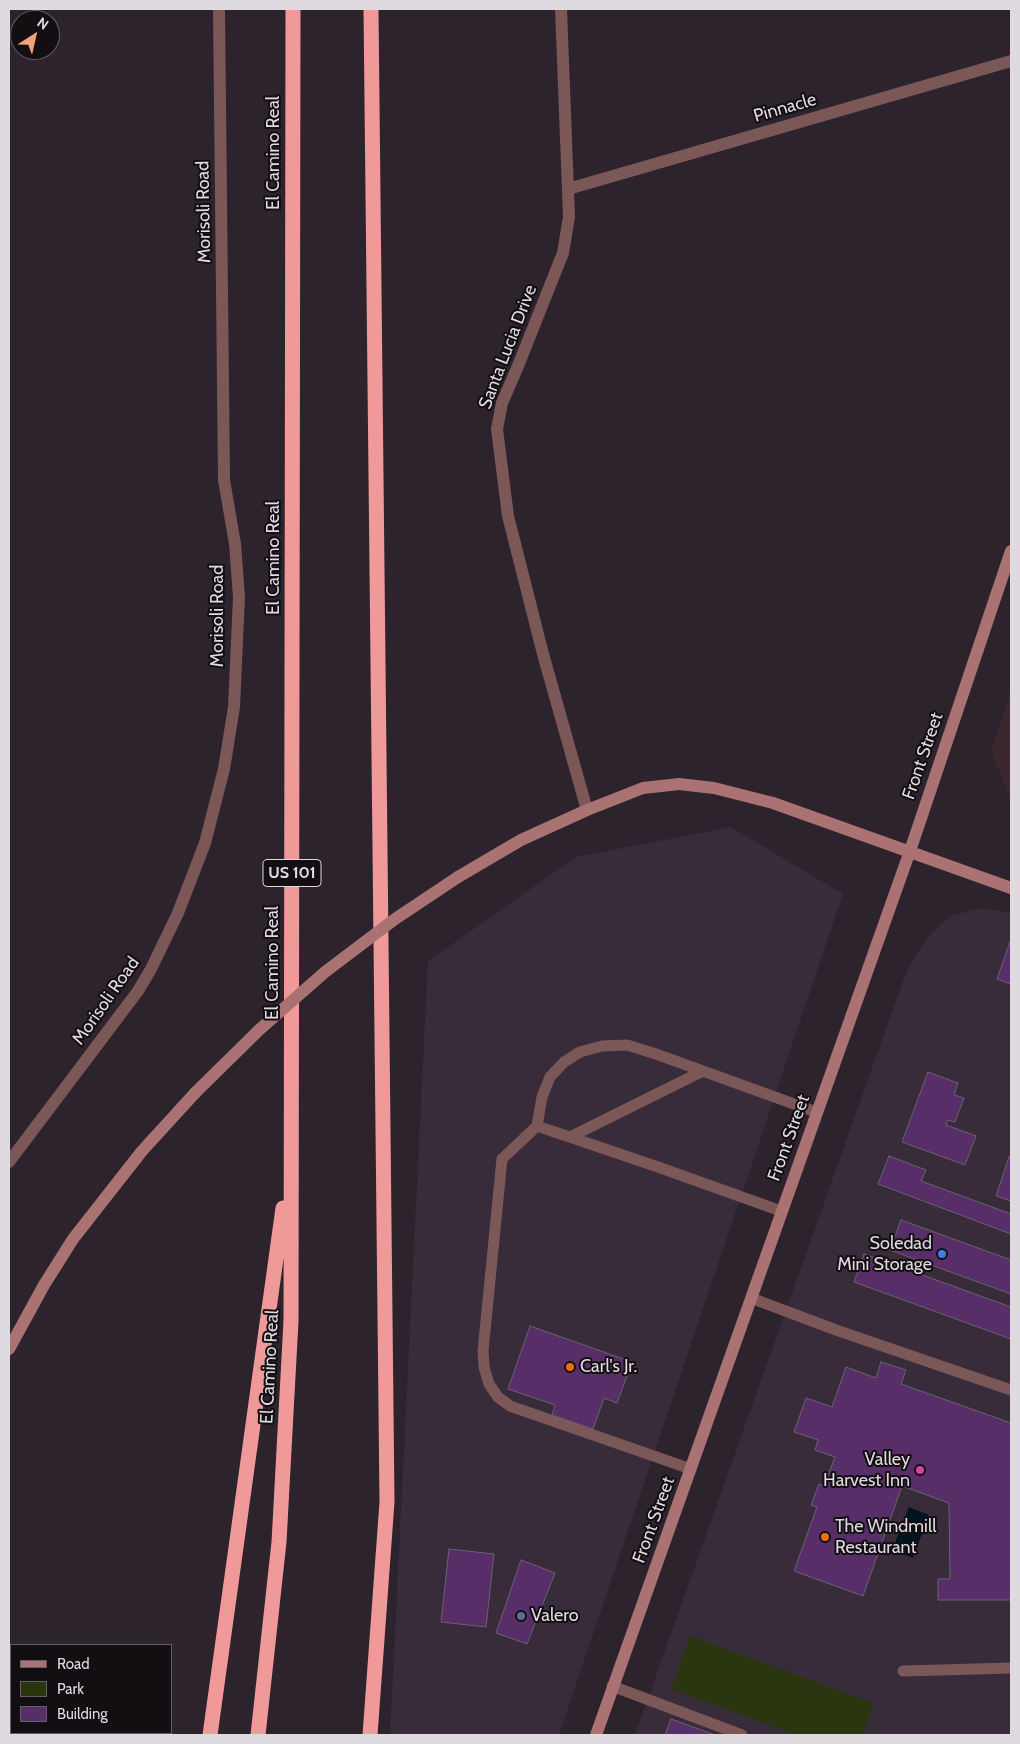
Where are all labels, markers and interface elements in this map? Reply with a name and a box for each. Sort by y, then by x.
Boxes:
north arrow [10,10,60,60]
text: N [34,13,52,34]
street label: Pinnacle [751,89,819,127]
street label: El Camino Real [263,96,285,210]
street label: Morisoli Road [192,161,216,263]
street label: Santa Lucia Drive [474,282,542,412]
street label: El Camino Real [263,501,285,615]
street label: Morisoli Road [207,565,229,667]
street label: Front Street [898,710,948,802]
road number: US 101 [263,860,321,886]
street label: El Camino Real [262,906,284,1020]
street label: Morisoli Road [68,953,144,1049]
street label: Front Street [763,1092,815,1184]
place label: Soledad Mini Storage [837,1233,932,1276]
marker: Soledad Mini Storage [936,1248,948,1260]
street label: El Camino Real [256,1309,284,1425]
place label: Carl's Jr. [580,1356,637,1378]
marker: Carl's Jr. [564,1361,576,1373]
place label: Valley Harvest Inn [823,1449,910,1492]
marker: Valley Harvest Inn [914,1464,926,1476]
street label: Front Street [628,1474,680,1566]
place label: The Windmill Restaurant [835,1516,936,1558]
marker: The Windmill Restaurant [819,1531,831,1543]
place label: Valero [531,1605,579,1627]
marker: Valero [515,1610,527,1622]
legend [10,1644,172,1734]
text: Road [57,1655,90,1673]
text: Park [57,1680,84,1698]
text: Building [57,1705,108,1723]

